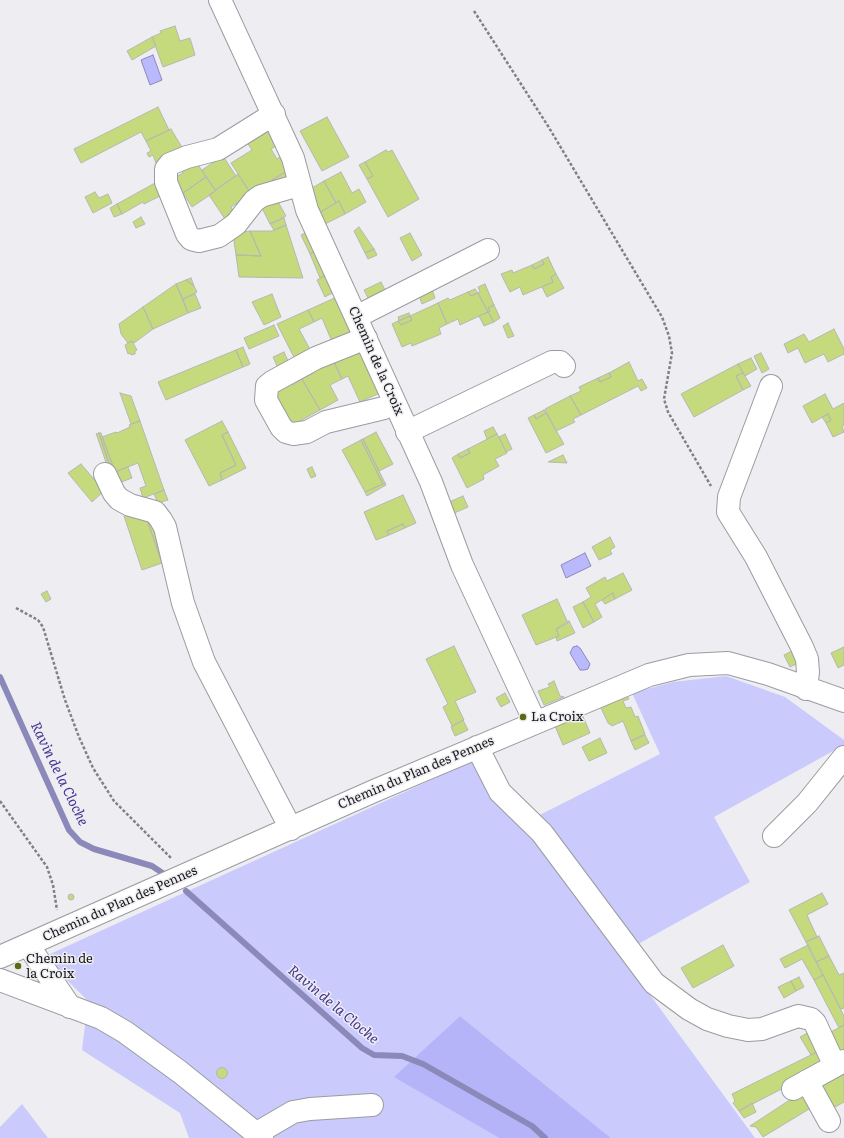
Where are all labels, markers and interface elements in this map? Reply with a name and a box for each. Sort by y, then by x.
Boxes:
street label: Chemin de la Croix [345,304,407,418]
place label: La Croix [531,709,583,725]
marker: La Croix [518,712,528,722]
water label: Ravin de la Cloche [27,719,91,829]
street label: Chemin du Plan des Pennes [336,733,496,813]
street label: Chemin du Plan des Pennes [40,863,200,945]
place label: Chemin de la Croix [26,951,93,982]
marker: Chemin de la Croix [13,961,23,971]
water label: Ravin de la Cloche [284,962,382,1048]

